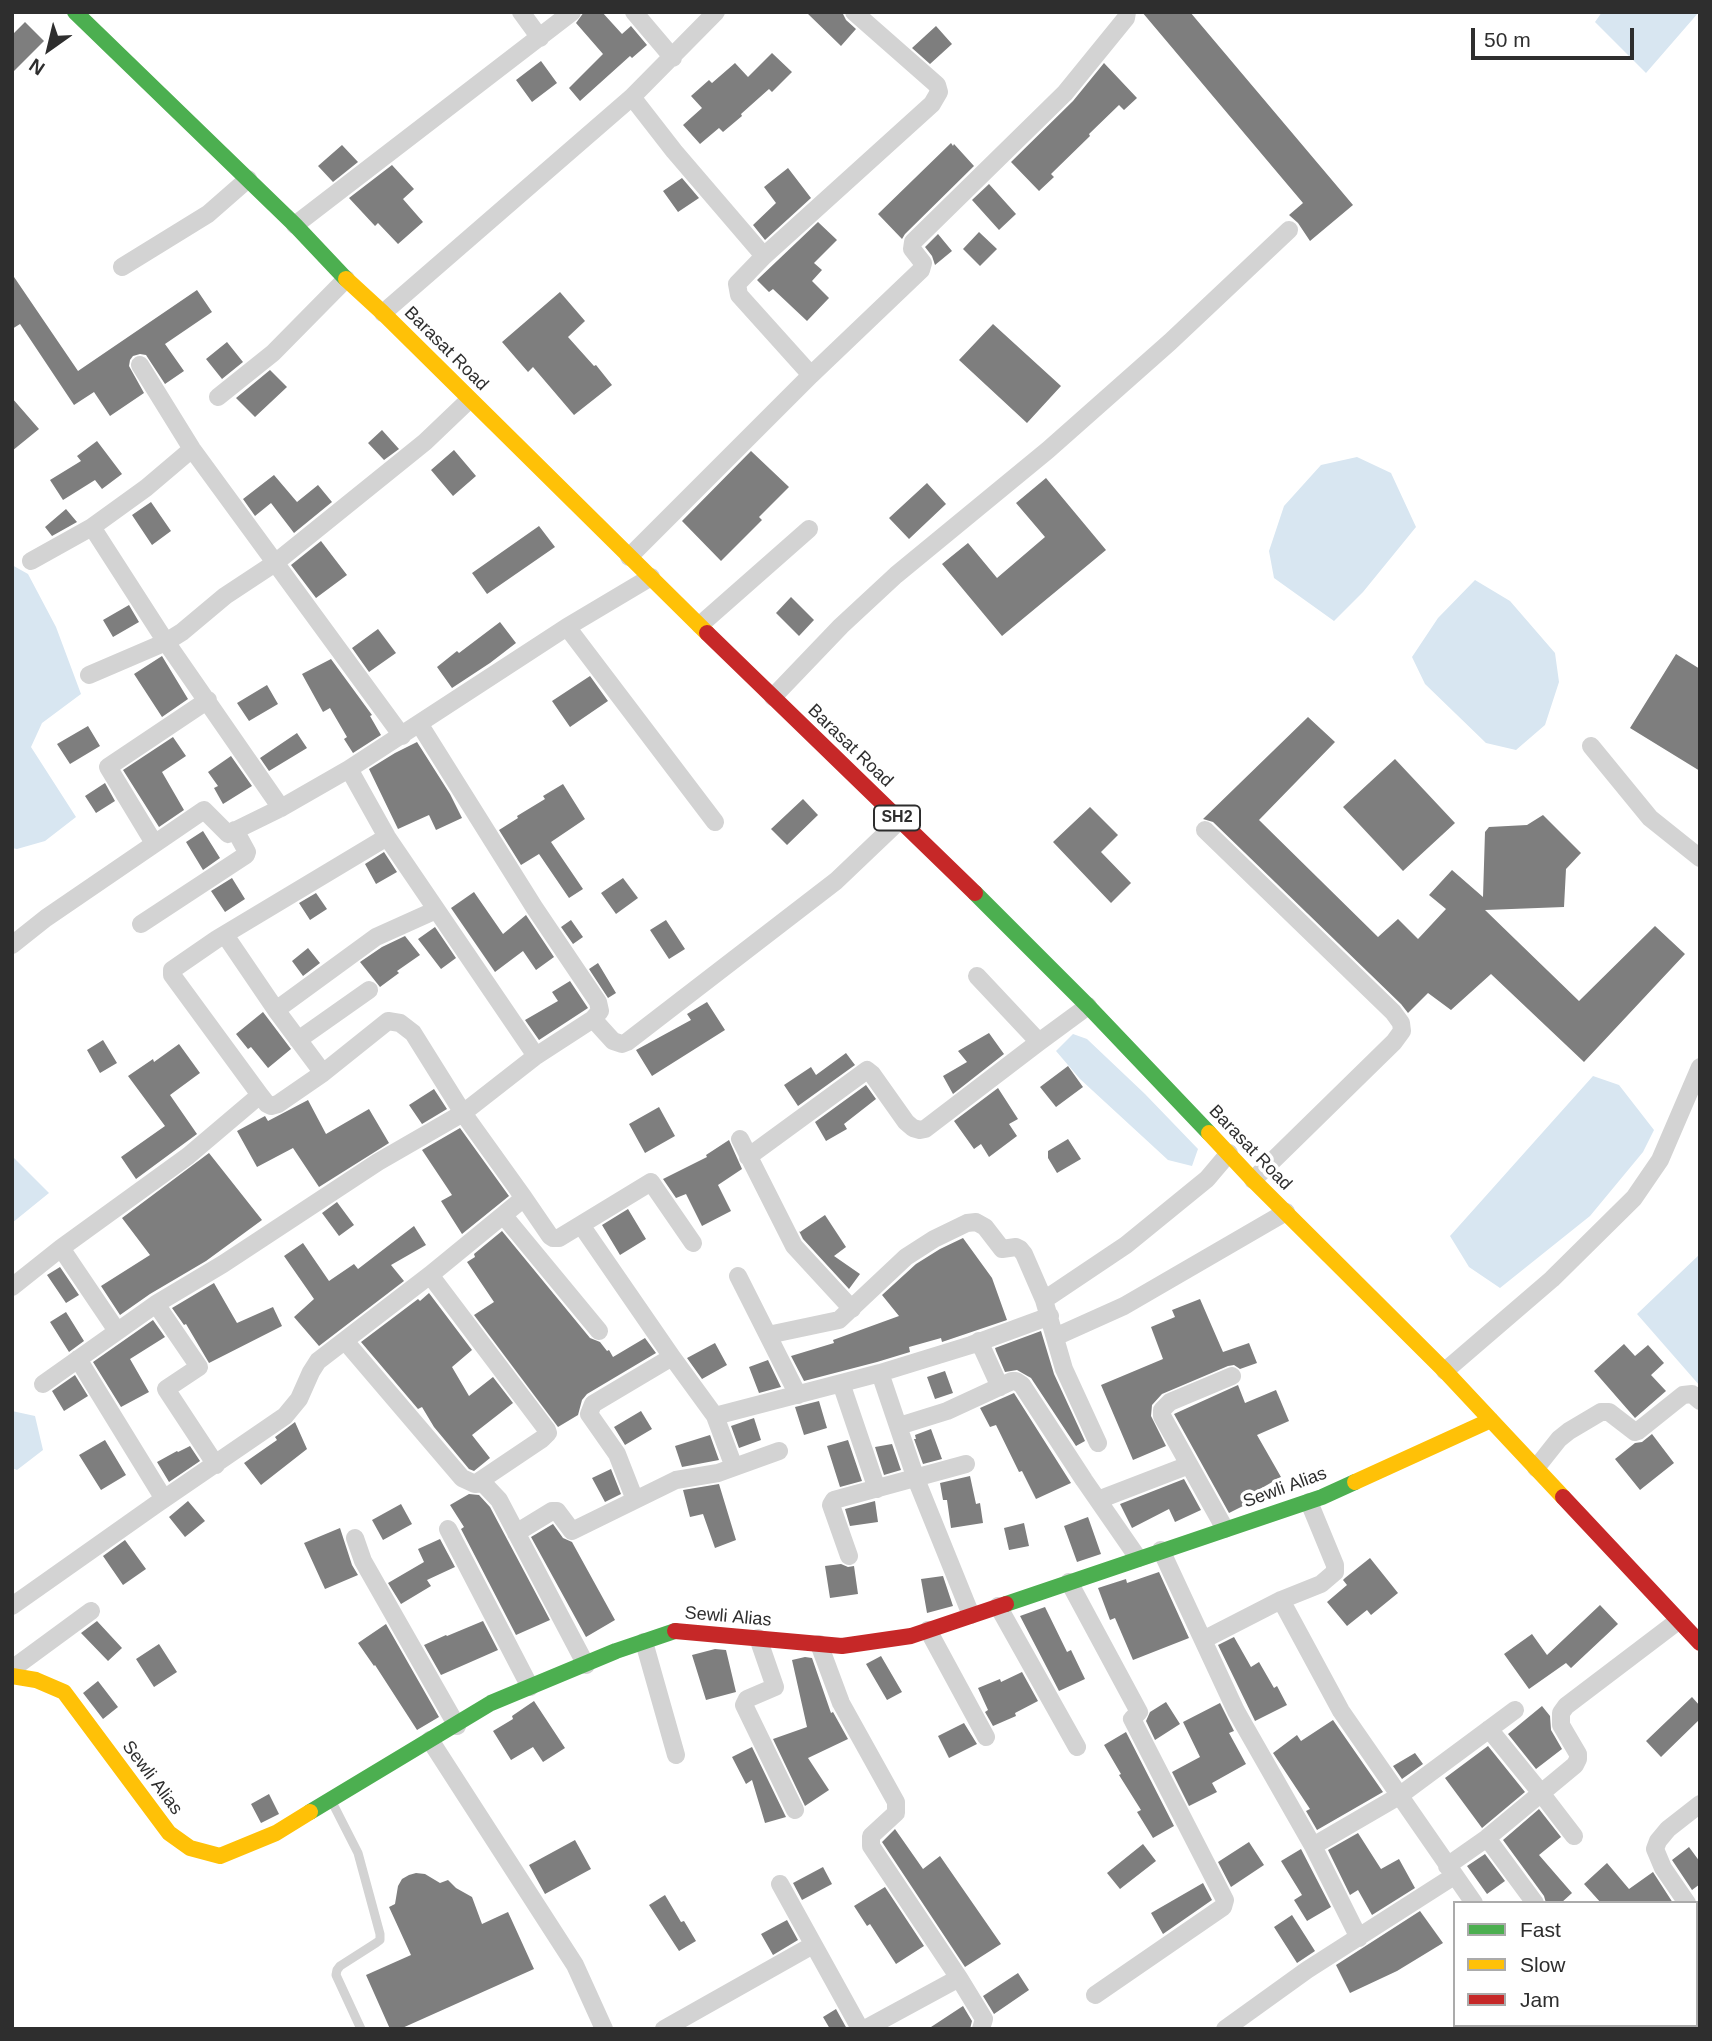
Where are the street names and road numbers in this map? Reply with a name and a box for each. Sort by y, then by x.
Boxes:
street label: Barasat Road [399,302,493,396]
street label: Barasat Road [803,700,897,792]
road number: SH2 [874,806,920,831]
street label: Barasat Road [1204,1101,1296,1195]
street label: Sewli Alias [1240,1463,1330,1513]
street label: Sewli Alias [684,1602,772,1632]
street label: Sewli Alias [117,1737,187,1819]

